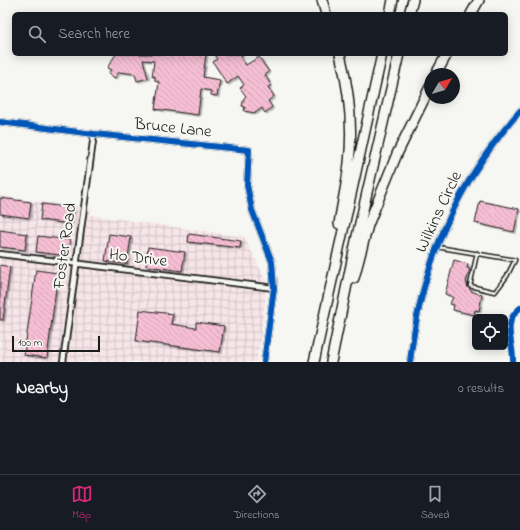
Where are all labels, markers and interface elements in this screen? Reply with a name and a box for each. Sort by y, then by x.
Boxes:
search box [12,12,508,56]
icon: search [26,23,48,45]
text: Search here [58,23,130,45]
north arrow [424,68,460,104]
street label: Bruce Lane [132,111,213,145]
street label: Wilkins Circle [409,167,469,257]
street label: Foster Road [46,201,83,292]
street label: Ho Drive [107,242,169,274]
map controls [472,314,508,350]
button: locate [472,314,508,350]
scale bar [12,334,100,353]
text: 100 m [18,335,42,351]
text: Nearby [16,376,68,401]
text: 0 results [458,379,504,398]
tab: Map [71,483,93,523]
tab: Directions [234,483,279,523]
tab: Saved [421,483,449,523]

